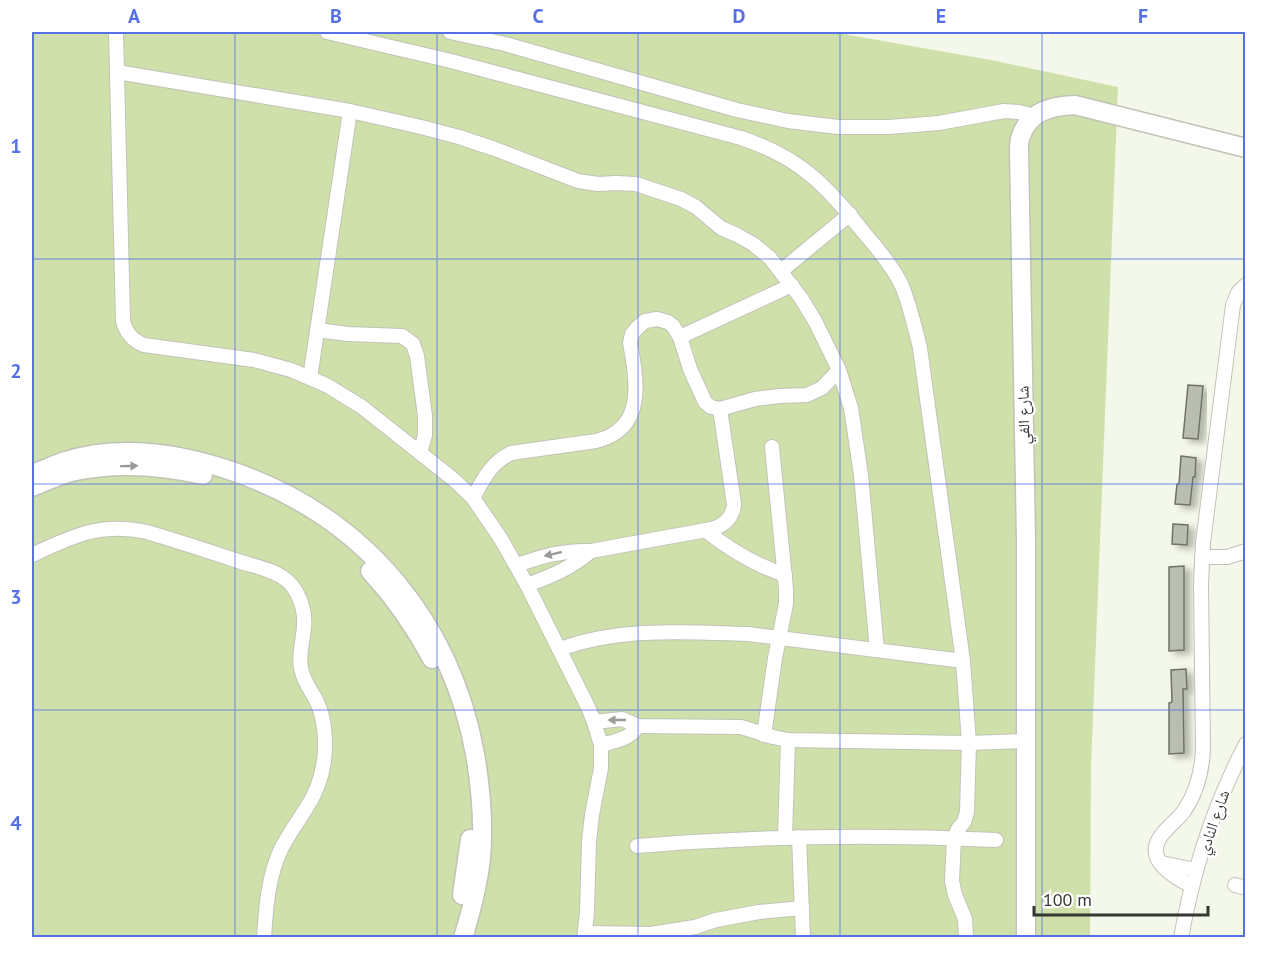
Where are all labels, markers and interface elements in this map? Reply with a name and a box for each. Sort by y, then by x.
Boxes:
text: A [128,3,141,29]
text: B [330,3,342,29]
text: C [532,3,544,29]
text: D [733,3,746,29]
text: E [936,3,946,29]
text: F [1138,3,1148,29]
text: 1 [10,133,22,159]
text: 2 [10,358,22,384]
street label: شارع الفي [1012,385,1037,445]
one-way arrow [119,461,138,471]
one-way arrow [543,550,562,559]
text: 3 [10,584,22,610]
one-way arrow [607,715,626,725]
street label: شارع النادي [1193,787,1236,858]
text: 4 [10,810,22,836]
scale bar [1034,879,1208,917]
text: 100 m [1043,888,1092,911]

